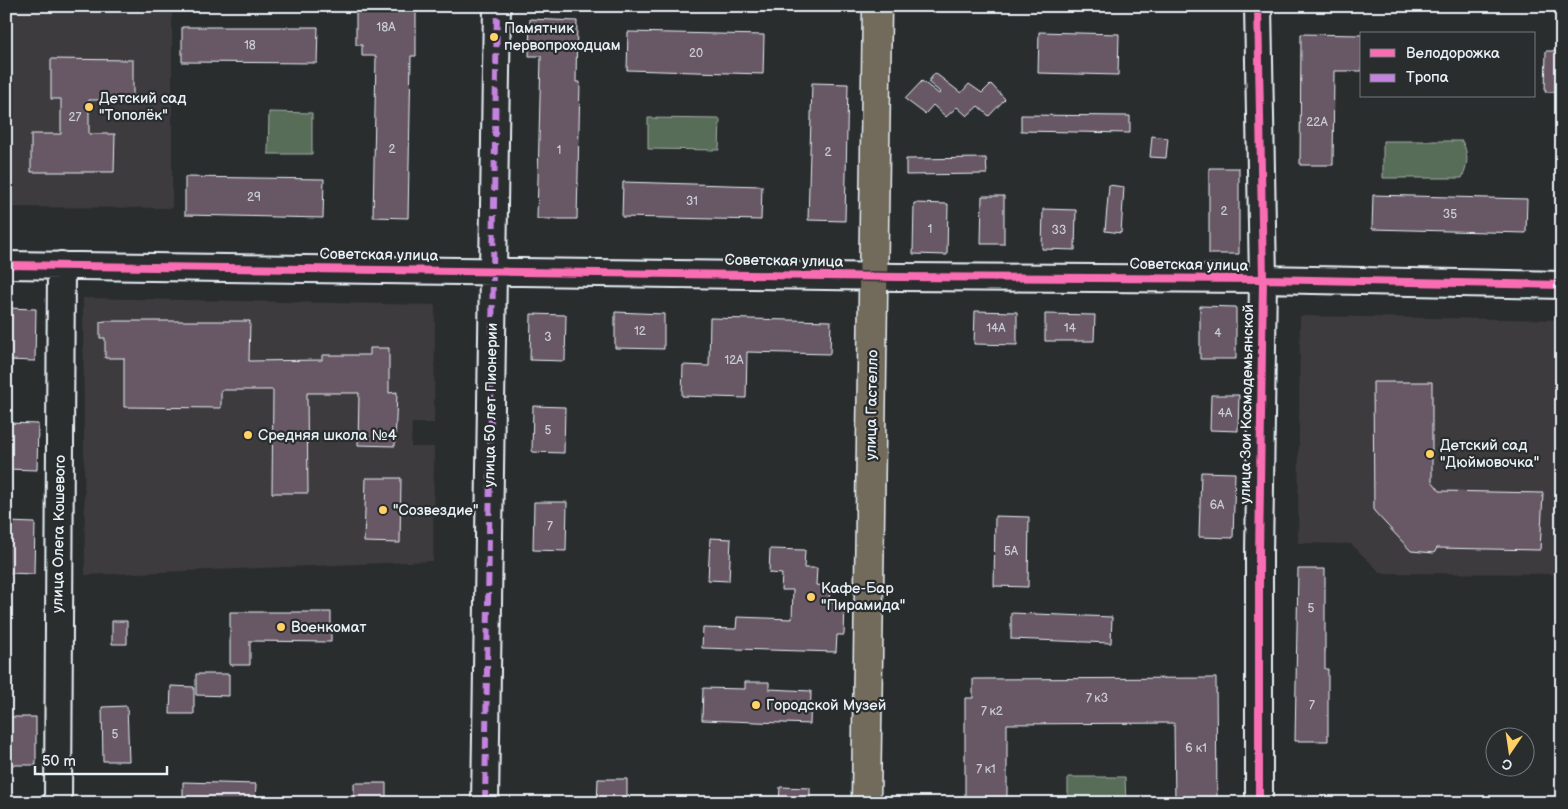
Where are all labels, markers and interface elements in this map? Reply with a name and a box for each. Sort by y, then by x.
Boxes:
place label: Памятник первопроходцам [504,19,621,55]
house number: 18А [377,20,396,35]
marker: Памятник первопроходцам [488,31,500,43]
legend [1360,32,1536,98]
house number: 18 [244,38,256,53]
text: Велодорожка [1406,44,1500,63]
house number: 20 [689,46,703,61]
text: Тропа [1406,68,1449,87]
place label: Детский сад "Тополёк" [99,89,186,125]
marker: Детский сад "Тополёк" [83,101,95,113]
house number: 27 [69,110,82,125]
house number: 22А [1306,115,1328,130]
house number: 2 [388,142,396,157]
house number: 1 [557,143,561,158]
house number: 2 [824,145,832,160]
house number: 29 [247,190,261,205]
house number: 31 [686,194,698,209]
house number: 2 [1220,204,1228,219]
house number: 35 [1443,207,1457,222]
house number: 1 [928,222,932,237]
house number: 33 [1052,223,1066,238]
street label: Советская улица [319,244,439,266]
street label: Советская улица [724,250,844,272]
street label: Советская улица [1129,254,1249,276]
street label: улица Зои Космодемьянской [1236,304,1258,504]
house number: 14А [986,321,1006,336]
house number: 14 [1064,321,1077,336]
street label: улица 50 лет Пионерии [480,323,502,487]
house number: 12 [634,324,646,339]
house number: 4 [1214,326,1222,341]
house number: 3 [544,330,552,345]
street label: улица Гастелло [862,350,882,460]
house number: 12А [725,353,744,368]
house number: 4А [1218,406,1233,421]
house number: 5 [545,423,552,438]
place label: Средняя школа №4 [258,426,397,445]
marker: Средняя школа №4 [242,429,254,441]
place label: Детский сад "Дюймовочка" [1440,436,1539,472]
marker: Детский сад "Дюймовочка" [1424,448,1436,460]
street label: улица Олега Кошевого [48,455,70,613]
house number: 6А [1210,498,1225,513]
place label: "Созвездие" [393,501,479,520]
marker: "Созвездие" [377,504,389,516]
house number: 7 [547,519,553,534]
house number: 5А [1004,544,1019,559]
place label: Кафе-Бар "Пирамида" [821,579,905,615]
marker: Кафе-Бар "Пирамида" [805,591,817,603]
house number: 5 [1308,601,1315,616]
place label: Военкомат [291,618,367,637]
marker: Военкомат [275,621,287,633]
house number: 7 к3 [1086,691,1108,706]
place label: Городской Музей [766,696,886,715]
house number: 7 [1309,698,1315,713]
marker: Городской Музей [750,699,762,711]
house number: 7 к2 [981,704,1003,719]
north arrow [1486,726,1536,776]
house number: 5 [112,727,119,742]
house number: 6 к1 [1185,741,1207,756]
scale bar [35,744,168,776]
text: 50 m [42,752,76,771]
text: С [1500,755,1514,774]
house number: 7 к1 [976,762,996,777]

